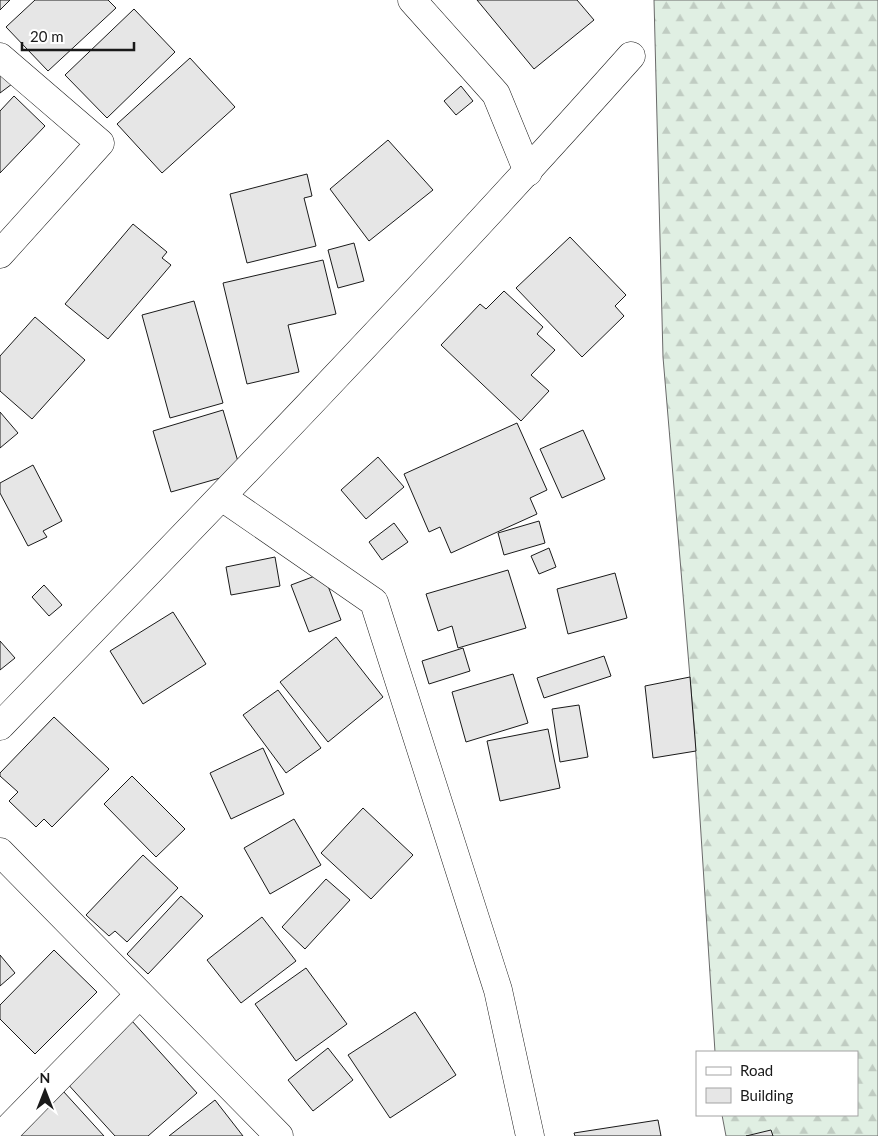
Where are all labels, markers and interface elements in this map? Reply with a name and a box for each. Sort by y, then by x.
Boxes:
scale bar [22,20,135,52]
text: 20 m [30,27,64,45]
legend [696,1051,858,1116]
text: Road [740,1061,773,1079]
north arrow [20,1066,70,1116]
text: N [40,1069,50,1086]
text: Building [740,1086,793,1104]

